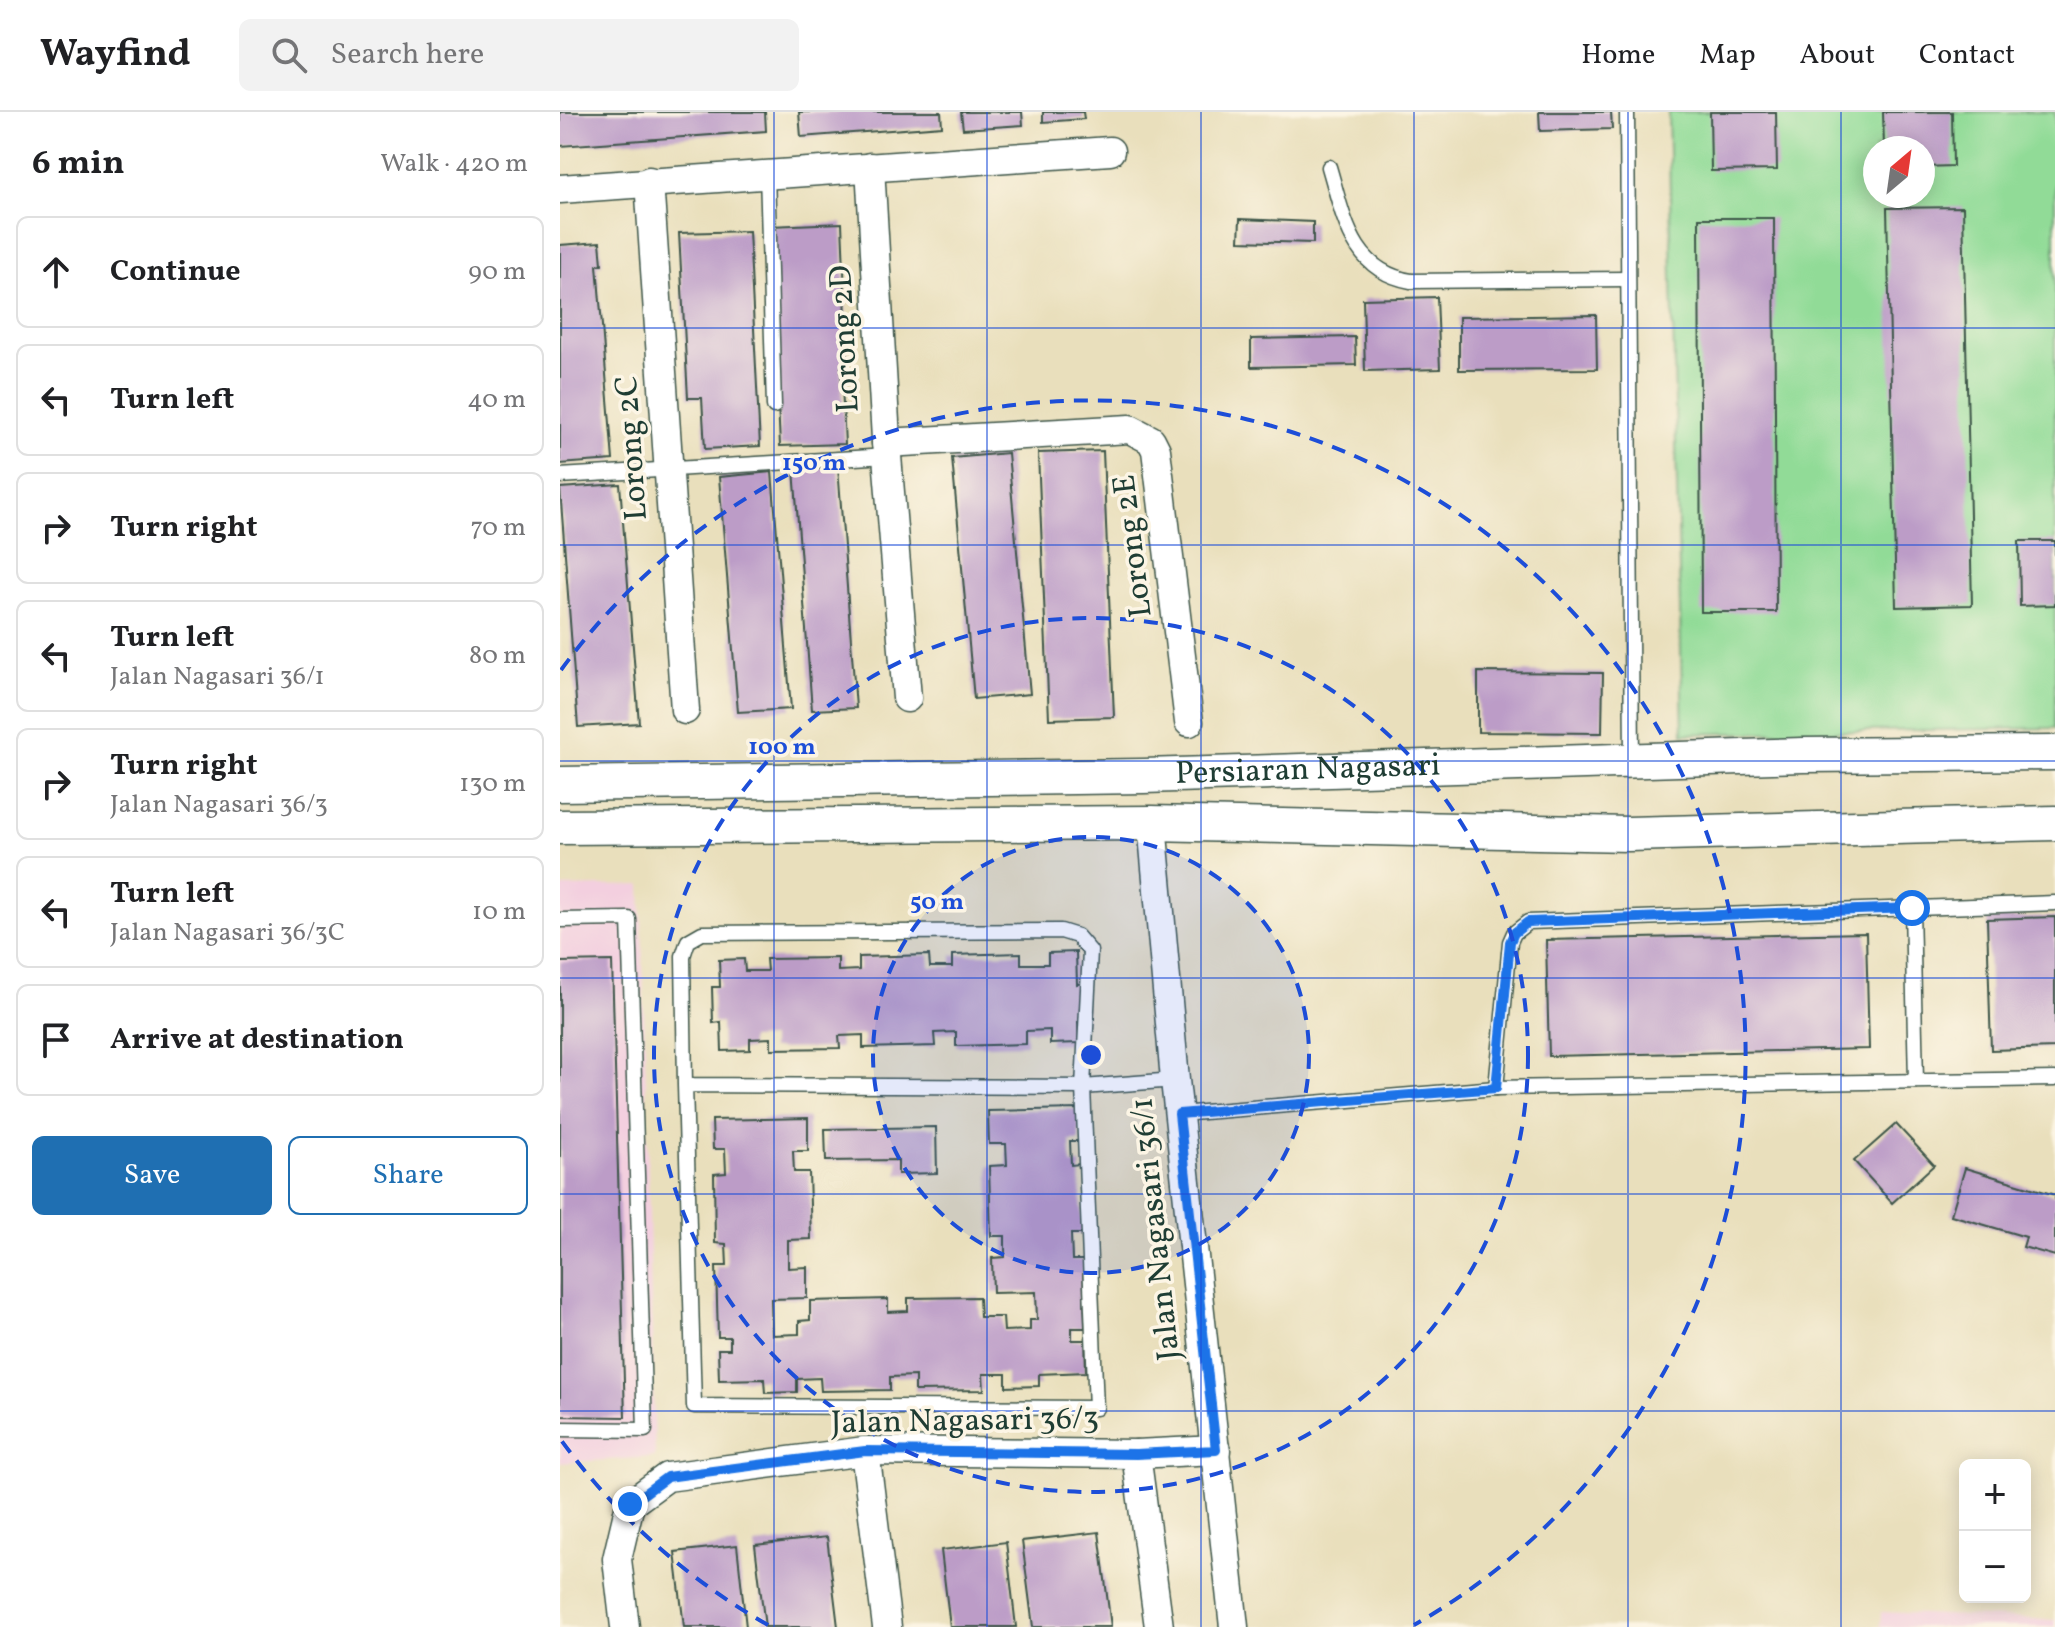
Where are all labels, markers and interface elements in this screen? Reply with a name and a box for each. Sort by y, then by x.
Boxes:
search box [239,19,799,91]
text: Wayfind [40,29,191,82]
icon: search [267,33,311,77]
text: Search here [331,34,484,76]
text: Home [1581,36,1655,75]
text: Map [1699,36,1755,75]
text: About [1799,36,1875,75]
text: Contact [1919,36,2015,75]
north arrow [1863,136,1935,208]
text: 6 min [32,141,125,188]
text: Walk · 420 m [380,146,528,182]
icon: ahead [34,250,78,294]
text: Continue [110,251,241,293]
text: 90 m [468,254,526,290]
street label: Lorong 2D [820,264,872,414]
street label: Lorong 2C [606,374,660,522]
icon: left [34,378,78,422]
text: Turn left [110,379,234,421]
text: 40 m [467,382,526,418]
text: 150 m [782,447,846,481]
street label: Lorong 2E [1103,472,1165,620]
icon: right [34,506,78,550]
text: Turn right [110,507,258,549]
text: 70 m [471,510,526,546]
text: Turn left [110,617,234,659]
icon: left [34,634,78,678]
text: 80 m [469,638,526,674]
text: Jalan Nagasari 36/1 [110,659,325,695]
text: 100 m [748,731,816,765]
text: Turn right [110,745,258,787]
street label: Persiaran Nagasari [1175,745,1441,797]
icon: right [34,762,78,806]
text: 130 m [459,766,526,802]
text: Jalan Nagasari 36/3 [110,787,328,823]
text: Turn left [110,873,234,915]
text: 50 m [910,886,964,920]
icon: left [34,890,78,934]
route start [1894,890,1930,926]
text: 10 m [472,894,526,930]
text: Jalan Nagasari 36/3C [110,915,345,951]
icon: arrive [34,1018,78,1062]
text: Arrive at destination [110,1019,404,1061]
centre of rings [1077,1041,1105,1069]
street label: Jalan Nagasari 36/1 [1121,1095,1193,1363]
button: Save [32,1136,272,1215]
button: Share [288,1136,528,1215]
street label: Jalan Nagasari 36/3 [831,1398,1099,1446]
map controls [1959,1459,2031,1603]
button: + [1959,1459,2031,1531]
route end [612,1486,648,1522]
button: − [1959,1531,2031,1603]

